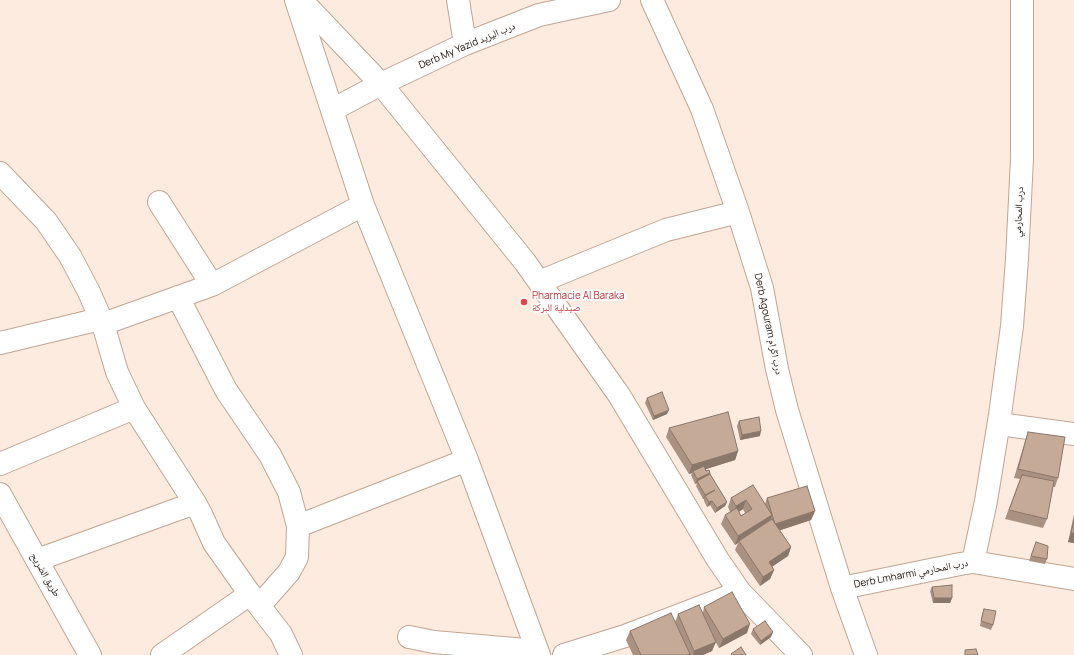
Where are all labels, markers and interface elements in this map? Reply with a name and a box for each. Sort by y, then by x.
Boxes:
street label: Derb My Yazid درب اليزيد [417,20,517,72]
street label: درب المحارمي [1012,186,1026,238]
street label: Derb Agouram درب اڭرام [751,272,785,376]
place label: Pharmacie Al Baraka صيدلية البركة [532,290,625,314]
marker: Pharmacie Al Baraka صيدلية البركة [519,297,529,307]
street label: طريق الضريح [28,551,62,599]
street label: Derb Lmharmi درب المحارمي [853,557,969,591]

